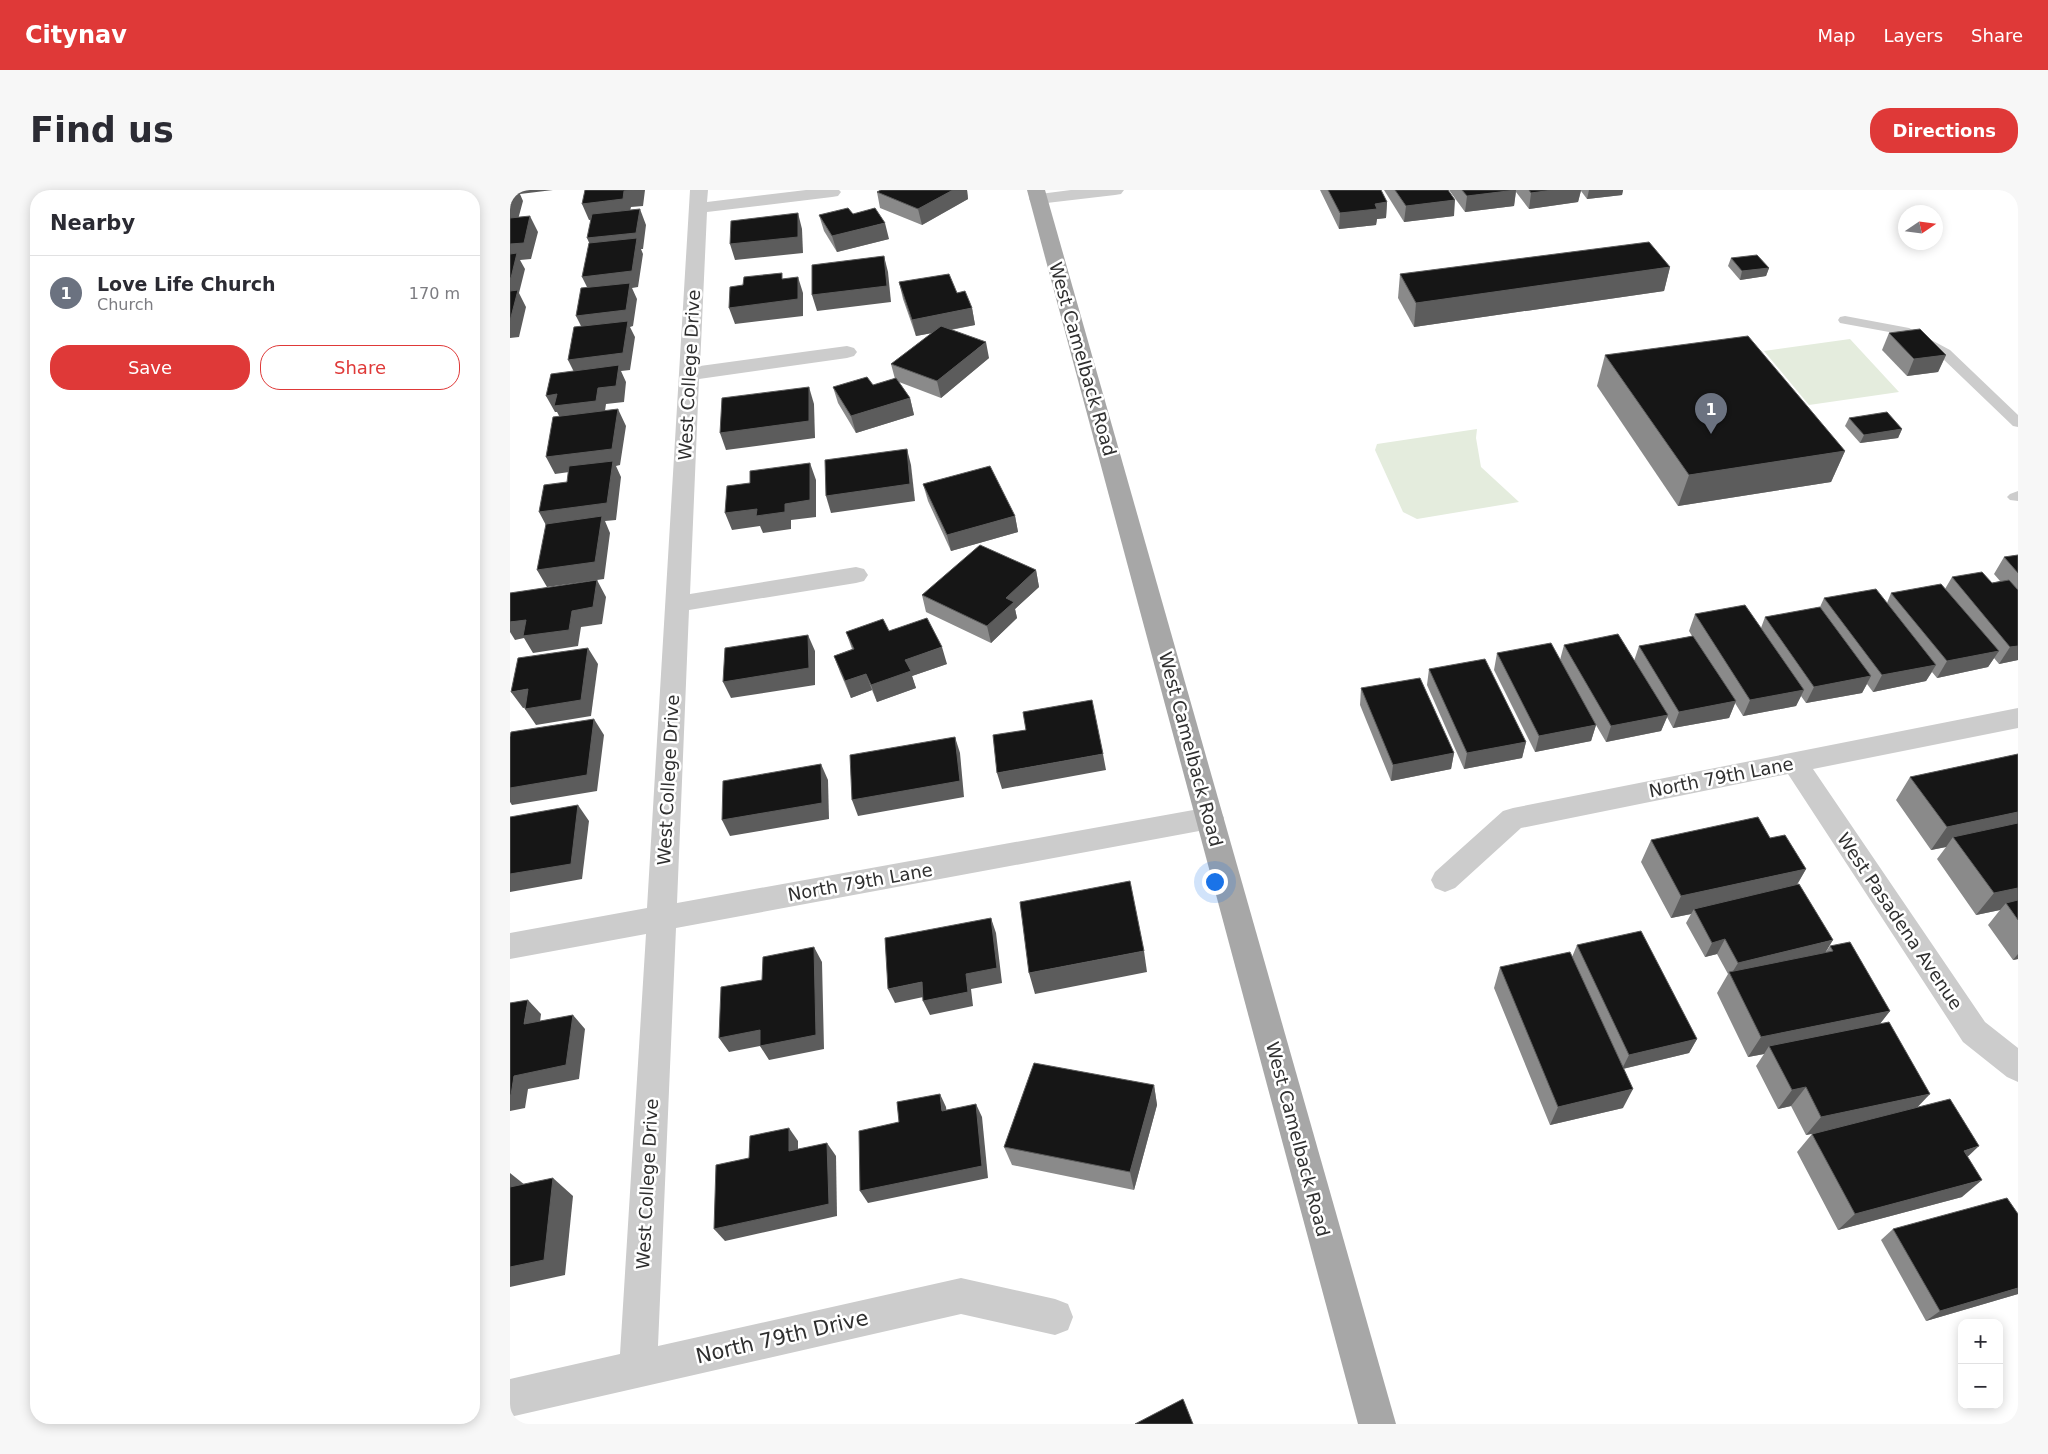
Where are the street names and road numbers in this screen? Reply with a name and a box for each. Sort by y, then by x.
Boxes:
street label: West Camelback Road [1045,260,1121,458]
street label: West College Drive [674,289,704,461]
street label: West Camelback Road [1155,649,1227,849]
street label: West College Drive [653,694,683,866]
street label: North 79th Lane [1647,753,1795,801]
street label: West Pasadena Avenue [1833,828,1967,1014]
street label: North 79th Lane [786,859,934,905]
street label: West Camelback Road [1262,1039,1334,1239]
street label: West College Drive [632,1098,662,1270]
street label: North 79th Drive [693,1305,871,1369]

